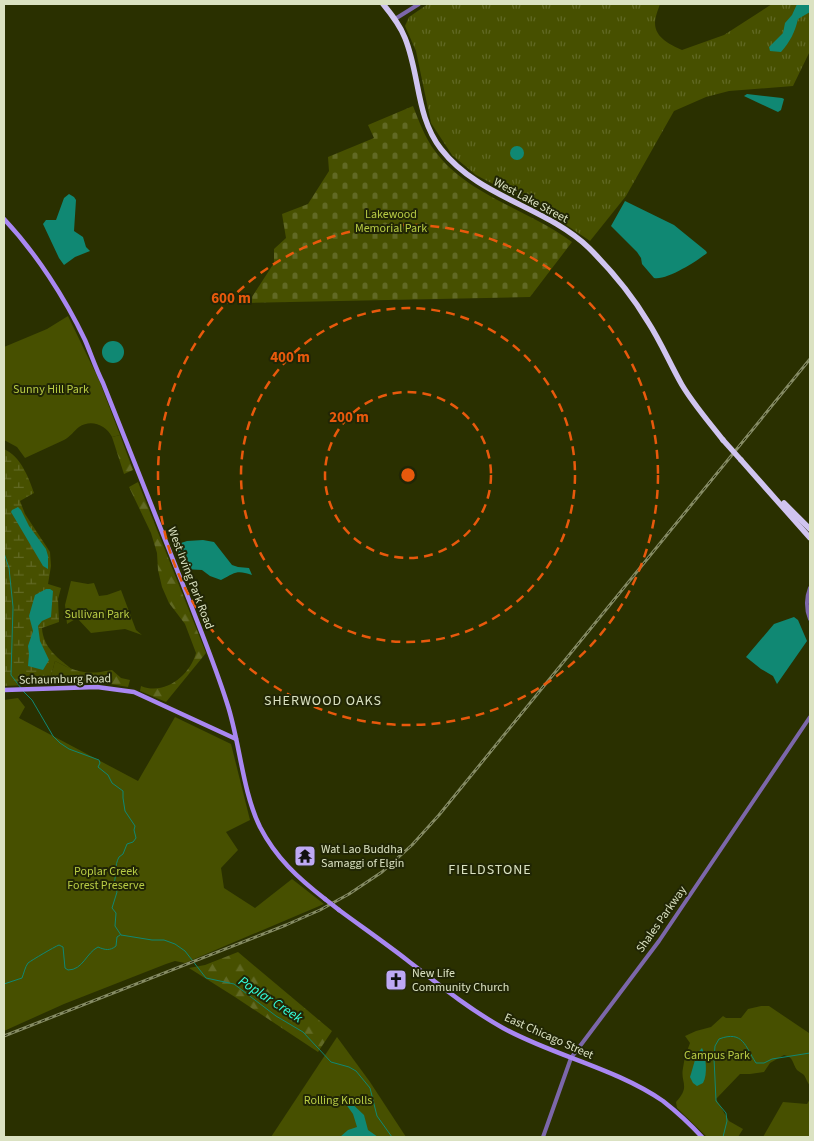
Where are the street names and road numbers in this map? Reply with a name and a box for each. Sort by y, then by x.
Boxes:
street label: West Lake Street [490,174,571,227]
street label: West Irving Park Road [163,525,218,632]
street label: Schaumburg Road [19,670,111,689]
street label: Shales Parkway [632,882,691,956]
street label: East Chicago Street [501,1009,596,1064]

